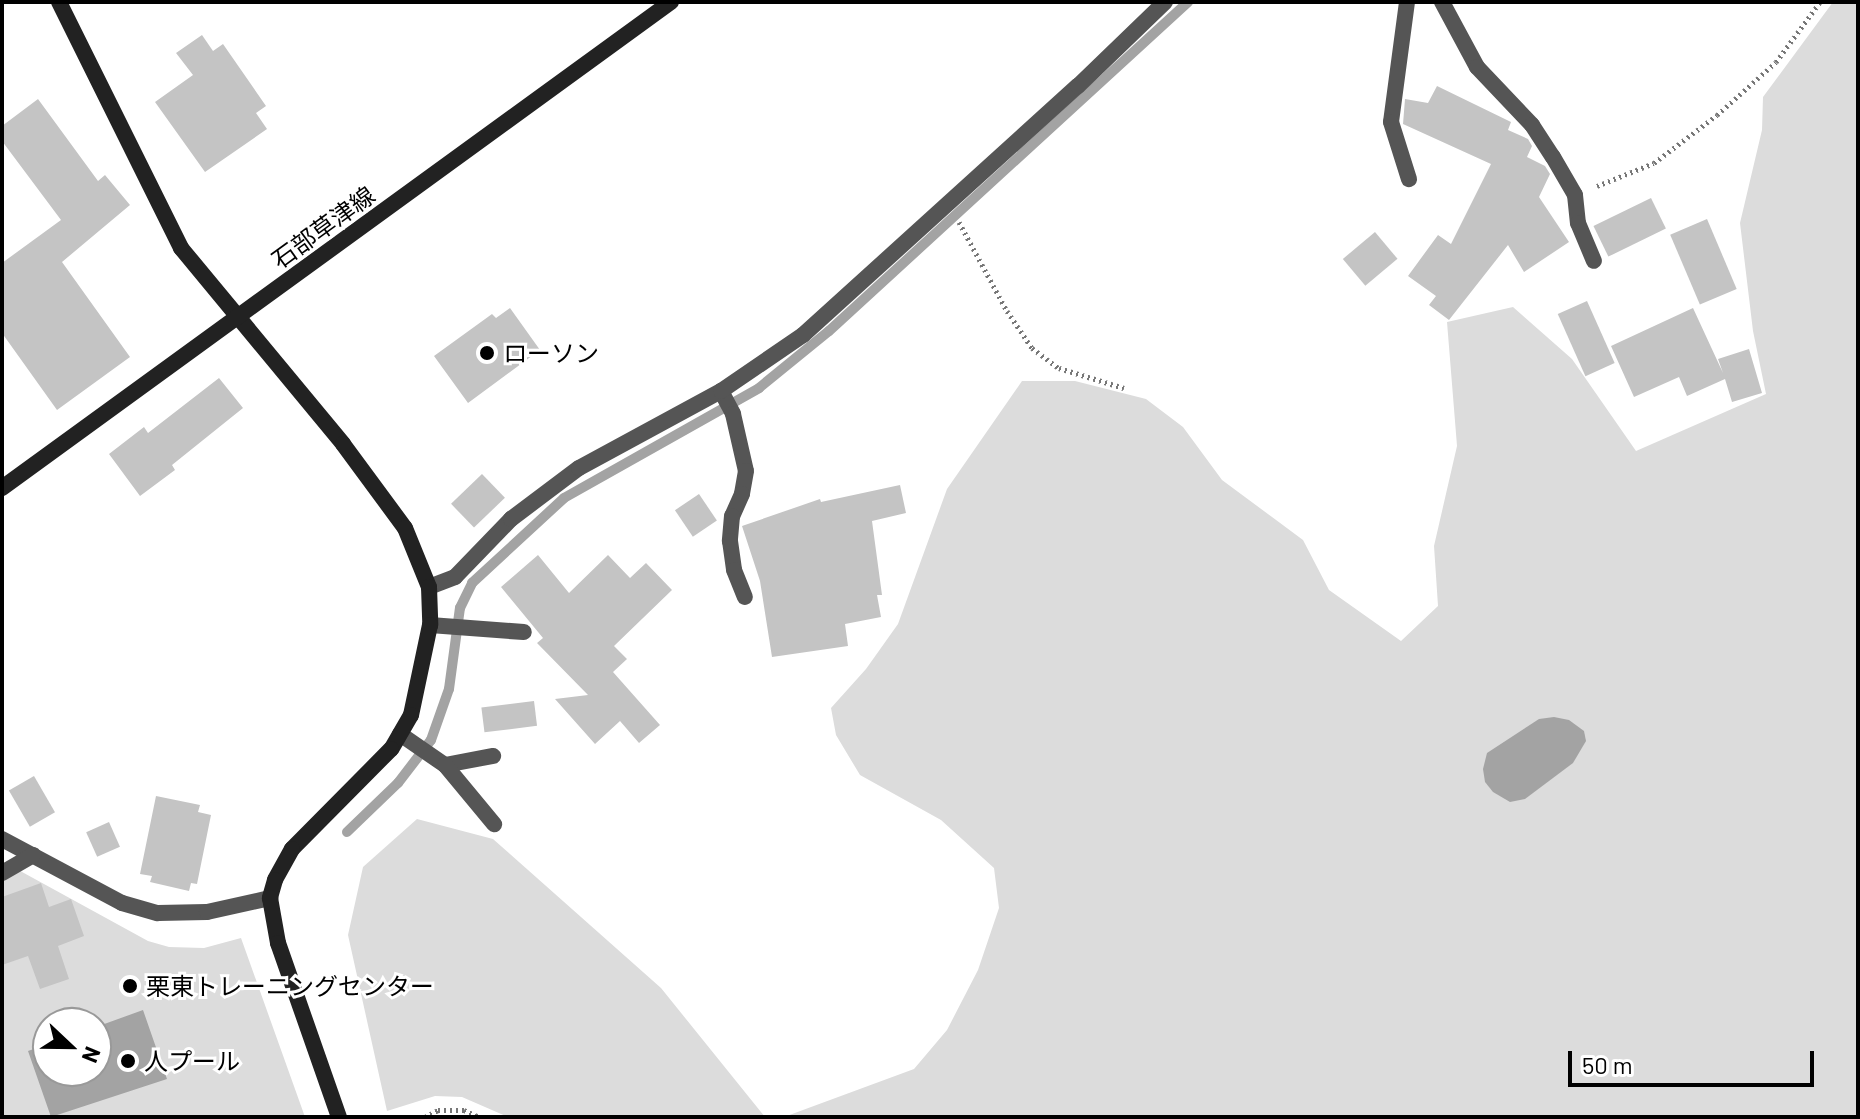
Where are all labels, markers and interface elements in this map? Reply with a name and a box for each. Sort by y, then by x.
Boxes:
street label: 石部草津線 [266,180,380,274]
place label: ローソン [503,339,599,367]
marker: ローソン [478,344,496,362]
place label: 栗東トレーニングセンター [146,972,434,1000]
marker: 栗東トレーニングセンター [121,977,139,995]
north arrow [32,1007,112,1087]
scale bar [1572,1035,1818,1085]
text: N [78,1044,107,1067]
place label: 人プール [144,1047,240,1075]
text: 50 m [1582,1050,1633,1079]
marker: 人プール [119,1052,137,1070]

